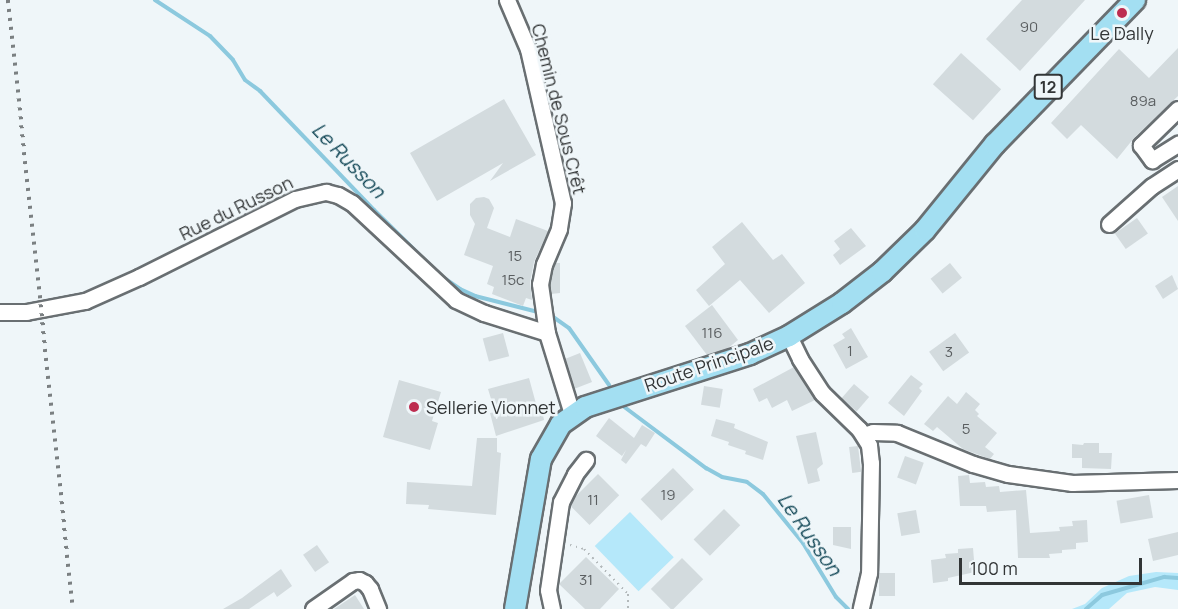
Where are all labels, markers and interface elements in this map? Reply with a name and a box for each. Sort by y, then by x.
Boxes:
marker: Le Dally [1115,6,1129,20]
house number: 90 [1020,18,1038,36]
street label: Chemin de Sous Crêt [527,22,591,196]
place label: Le Dally [1090,22,1154,44]
road number: 12 [1033,74,1063,100]
house number: 89a [1130,92,1156,110]
water label: Le Russon [307,117,391,203]
street label: Rue du Russon [176,171,296,245]
house number: 15 [508,247,522,265]
house number: 15c [502,271,524,289]
house number: 116 [701,324,723,342]
street label: Route Principale [642,332,776,396]
house number: 1 [847,342,853,360]
house number: 3 [945,343,953,361]
place label: Sellerie Vionnet [426,396,556,418]
marker: Sellerie Vionnet [407,400,421,414]
house number: 5 [962,420,970,438]
house number: 19 [660,486,676,504]
water label: Le Russon [773,488,847,580]
house number: 11 [587,491,599,509]
scale bar [962,546,1145,584]
text: 100 m [970,556,1018,580]
house number: 31 [579,571,593,589]

